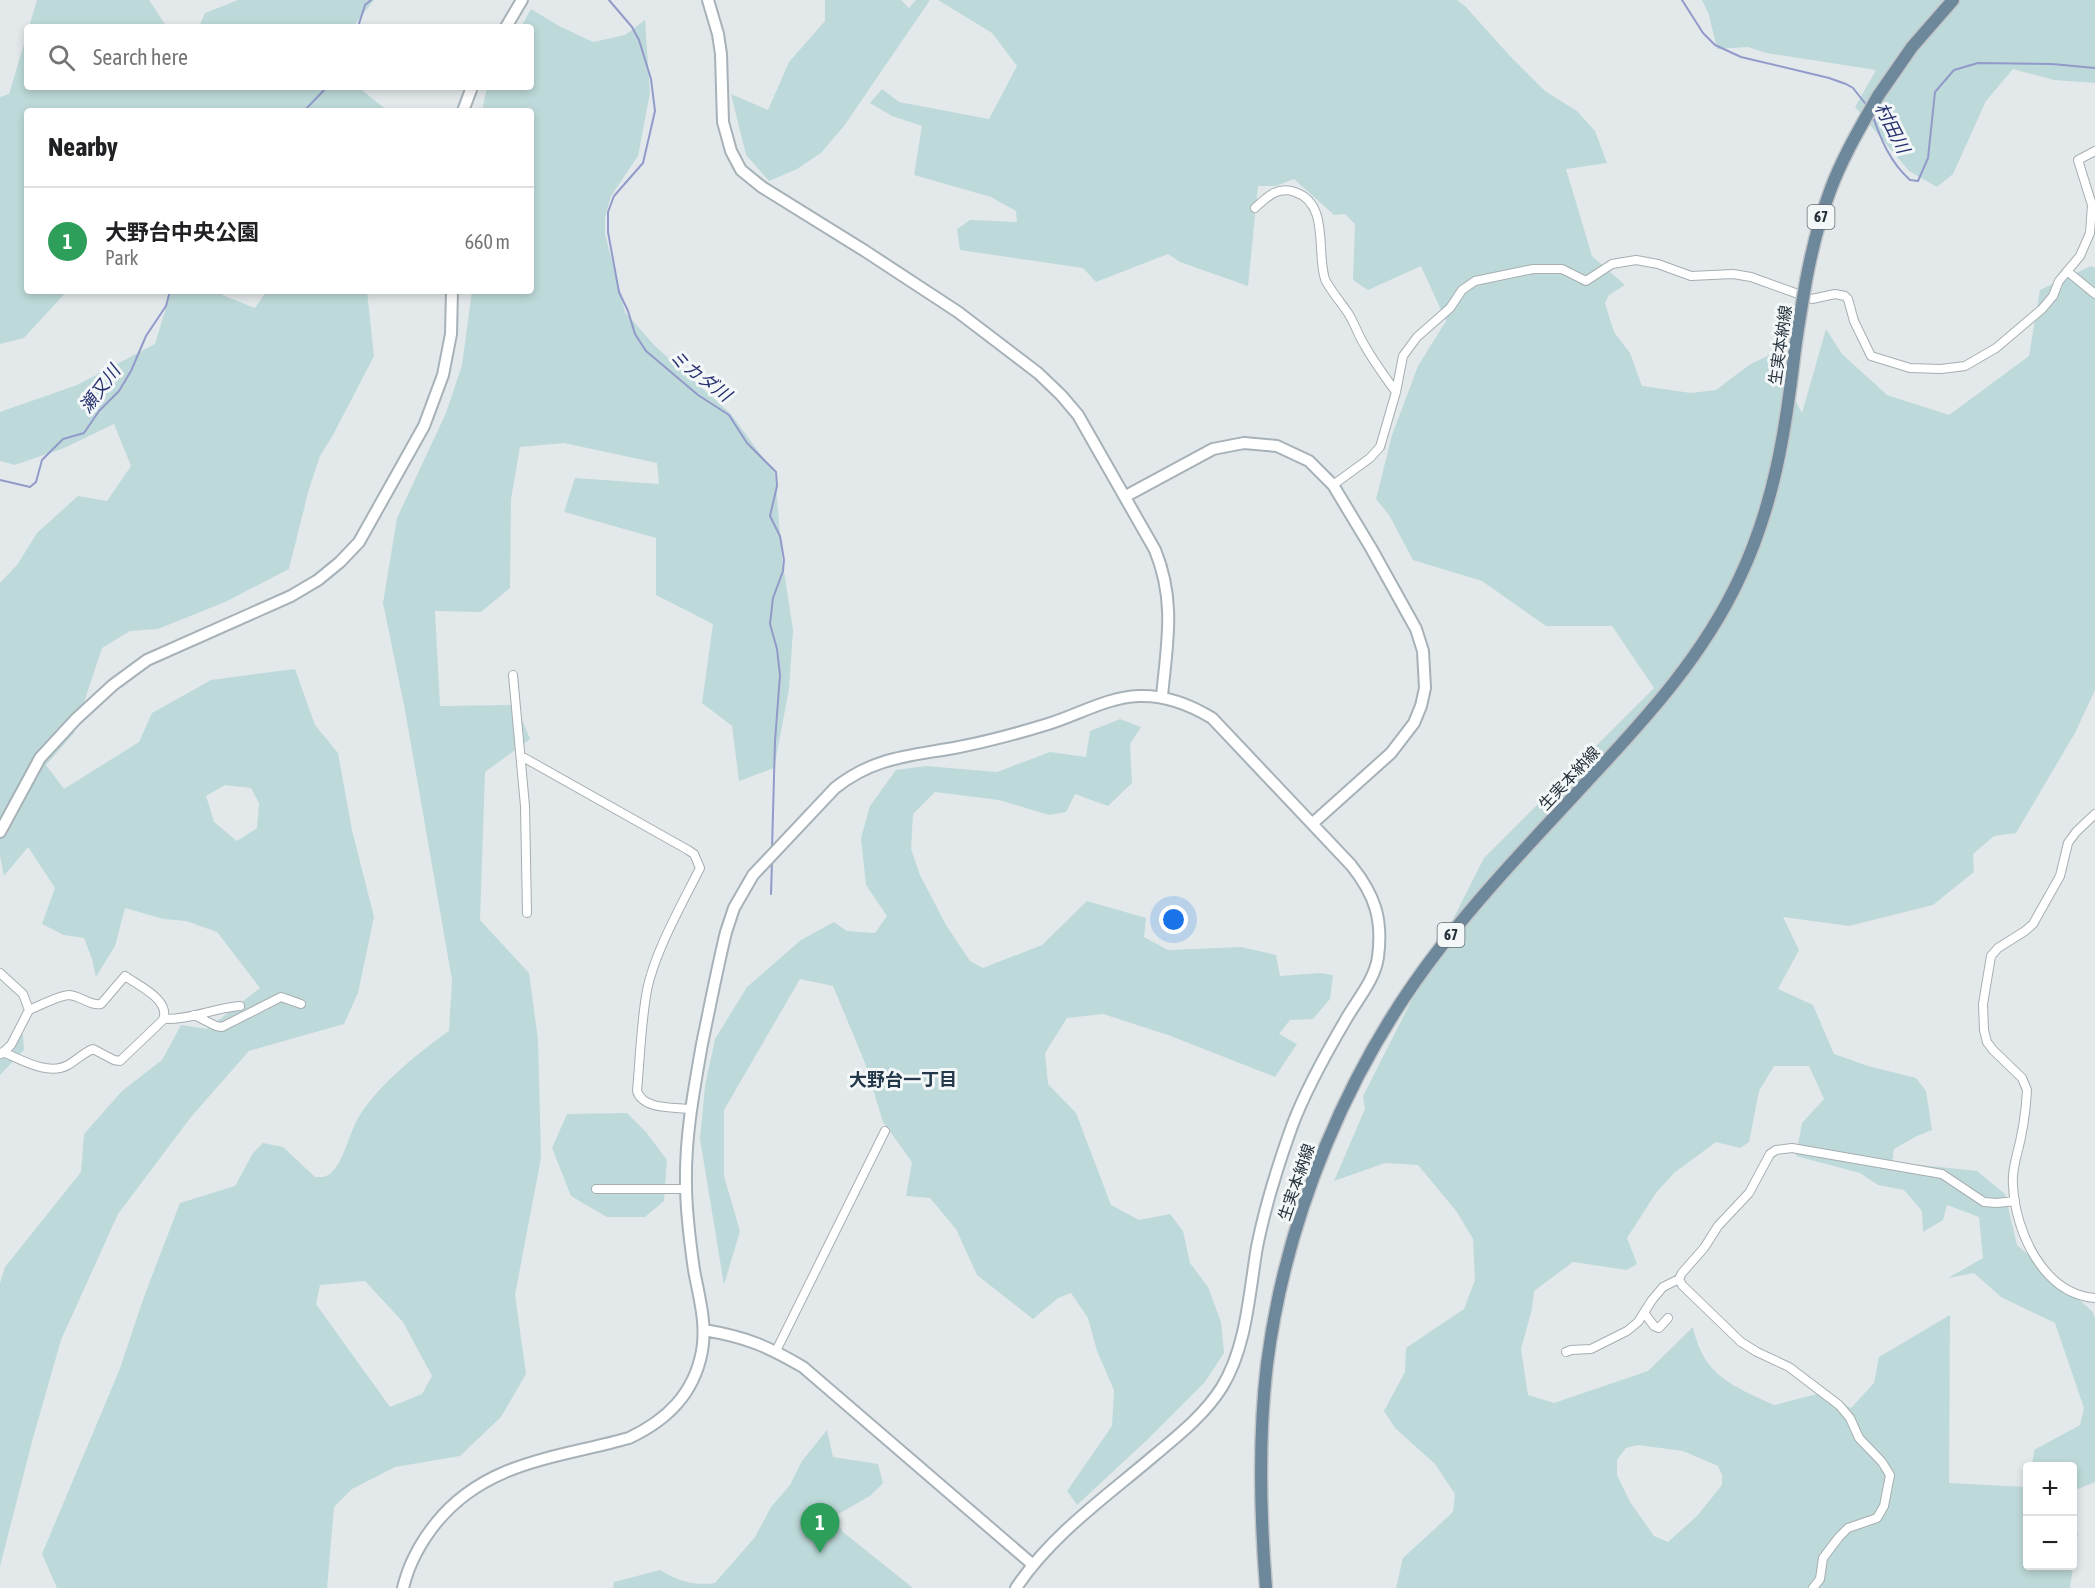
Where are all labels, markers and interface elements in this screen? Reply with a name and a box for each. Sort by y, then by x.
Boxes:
search box [24,24,534,90]
icon: search [45,41,78,74]
text: Search here [93,44,188,70]
water label: 村田川 [1871,99,1915,158]
text: Nearby [48,132,118,162]
road number: 67 [1808,205,1834,229]
text: 大野台中央公園 [105,219,259,245]
text: 1 [63,230,72,253]
text: 660 m [465,230,510,253]
text: Park [105,246,138,269]
street label: 生実本納線 [1766,304,1794,386]
water label: ミカダ川 [665,346,737,407]
water label: 瀬又川 [75,359,125,417]
street label: 生実本納線 [1535,743,1603,813]
your location [1159,905,1188,934]
road number: 67 [1438,923,1464,947]
district label: 大野台一丁目 [849,1069,957,1090]
street label: 生実本納線 [1274,1141,1318,1223]
map controls [2023,1462,2077,1570]
button: + [2023,1462,2077,1516]
pin: 1 [800,1504,840,1553]
button: − [2023,1516,2077,1570]

